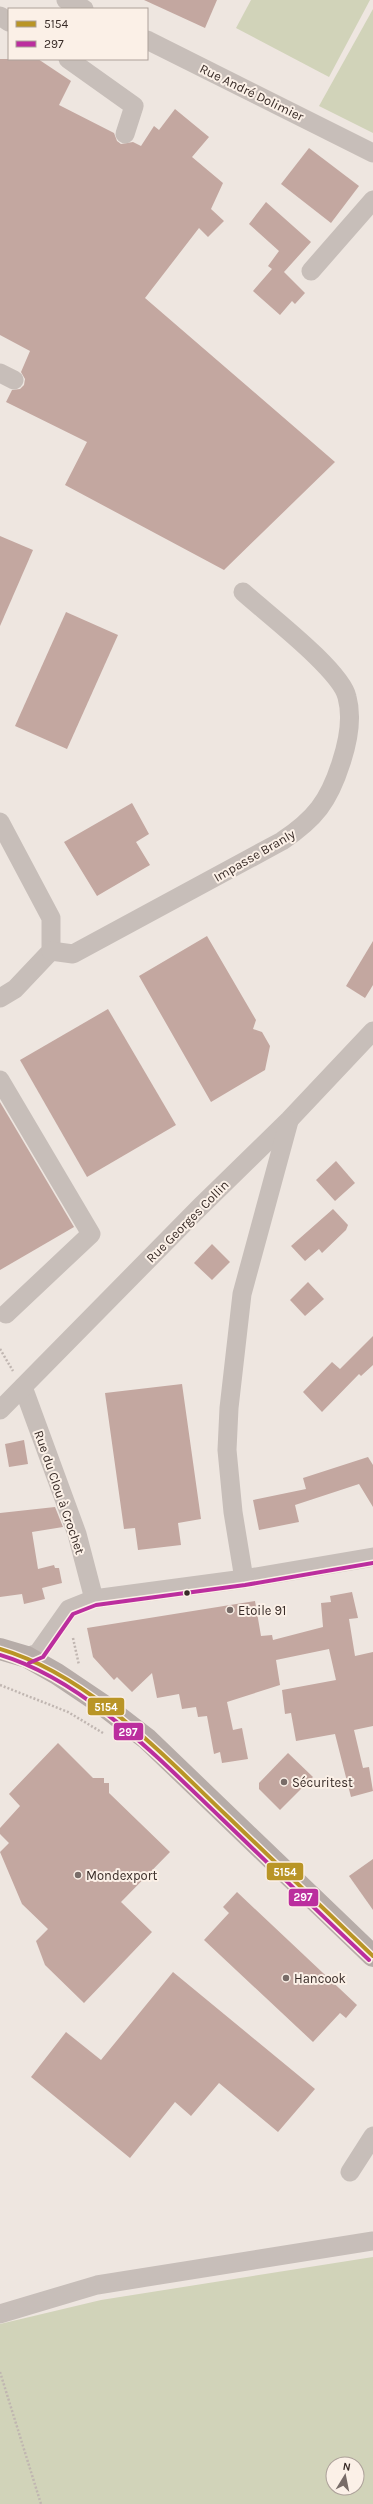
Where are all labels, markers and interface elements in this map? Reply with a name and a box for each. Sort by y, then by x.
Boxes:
legend [8,8,148,60]
text: 5154 [44,17,69,31]
text: 297 [44,37,64,51]
street label: Rue André Dolimier [197,61,306,124]
street label: Impasse Branly [211,826,298,885]
street label: Rue Georges Collin [143,1177,232,1266]
street label: Rue du Clou à Crochet [31,1428,88,1556]
unlabelled marker [182,1588,192,1598]
place label: Etoile 91 [238,1603,286,1618]
marker: Etoile 91 [225,1605,235,1615]
line badge: 5154 [87,1697,125,1716]
text: 5154 [94,1701,118,1714]
line badge: 297 [113,1722,144,1741]
text: 297 [119,1726,138,1739]
place label: Sécuritest [292,1775,353,1790]
marker: Sécuritest [279,1777,289,1787]
line badge: 5154 [266,1862,304,1881]
text: 5154 [273,1866,297,1879]
place label: Mondexport [86,1868,157,1883]
marker: Mondexport [73,1870,83,1880]
line badge: 297 [288,1888,319,1907]
text: 297 [294,1891,313,1904]
place label: Hancook [294,1971,346,1986]
marker: Hancook [281,1973,291,1983]
north arrow [325,2456,365,2496]
text: N [342,2460,352,2474]

